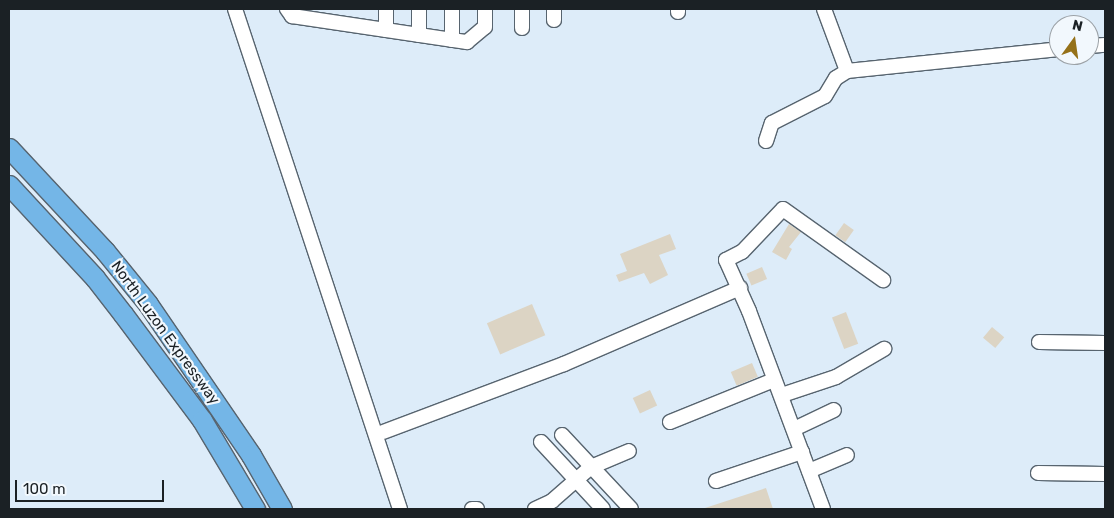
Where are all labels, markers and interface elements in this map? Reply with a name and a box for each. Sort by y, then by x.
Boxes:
north arrow [1049,15,1099,65]
text: N [1071,16,1084,35]
street label: North Luzon Expressway [107,258,223,408]
scale bar [18,470,166,502]
text: 100 m [23,480,65,498]

